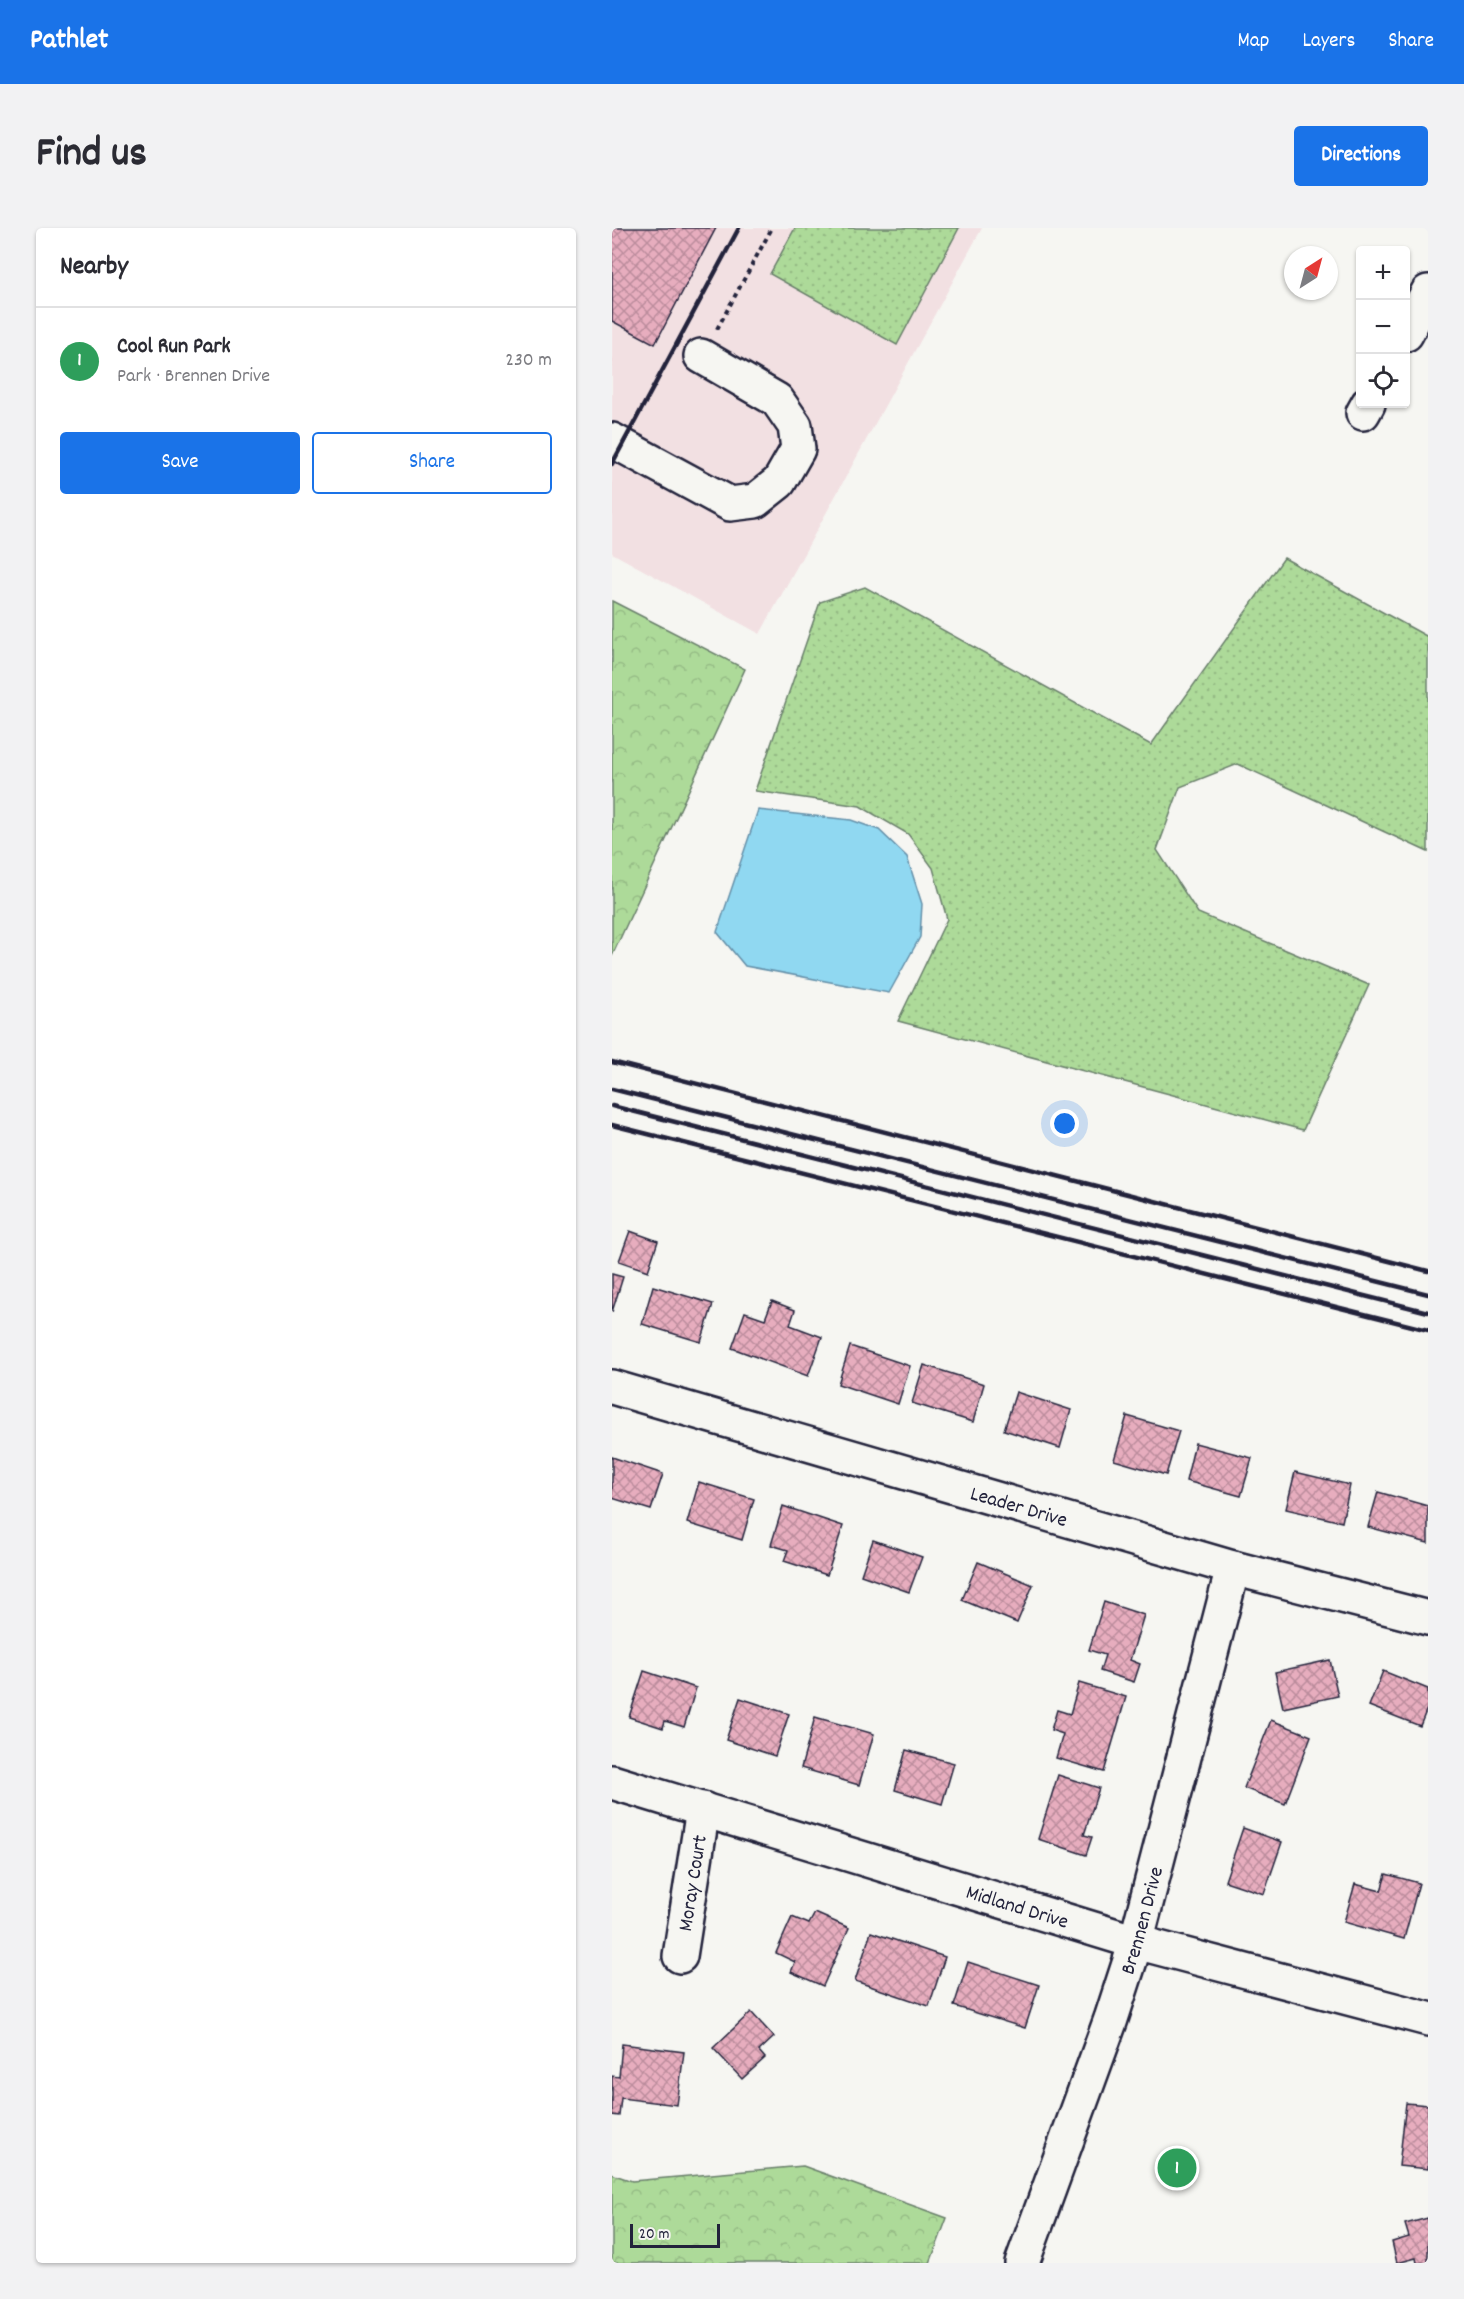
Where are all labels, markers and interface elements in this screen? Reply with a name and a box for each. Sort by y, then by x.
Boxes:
text: Pathlet [30,22,108,62]
text: Map [1238,27,1269,57]
text: Layers [1302,27,1355,57]
text: Share [1388,27,1434,57]
text: Find us [36,126,147,186]
button: Directions [1294,126,1428,186]
north arrow [1284,246,1338,300]
map controls [1356,246,1410,408]
button: + [1356,246,1410,300]
text: Nearby [60,249,128,286]
button: − [1356,300,1410,354]
text: Cool Run Park [117,332,231,363]
text: 1 [77,347,82,375]
text: 230 m [505,347,552,375]
button: locate [1356,354,1410,408]
text: Park · Brennen Drive [117,363,270,391]
button: Save [60,432,300,494]
button: Share [312,432,552,494]
your location [1050,1109,1079,1138]
street label: Leader Drive [966,1480,1070,1537]
street label: Moray Court [672,1833,717,1934]
street label: Brennen Drive [1114,1864,1173,1979]
street label: Midland Drive [962,1879,1072,1938]
pin: 1 [1158,2146,1196,2190]
scale bar [630,2221,720,2248]
text: 20 m [639,2223,669,2246]

